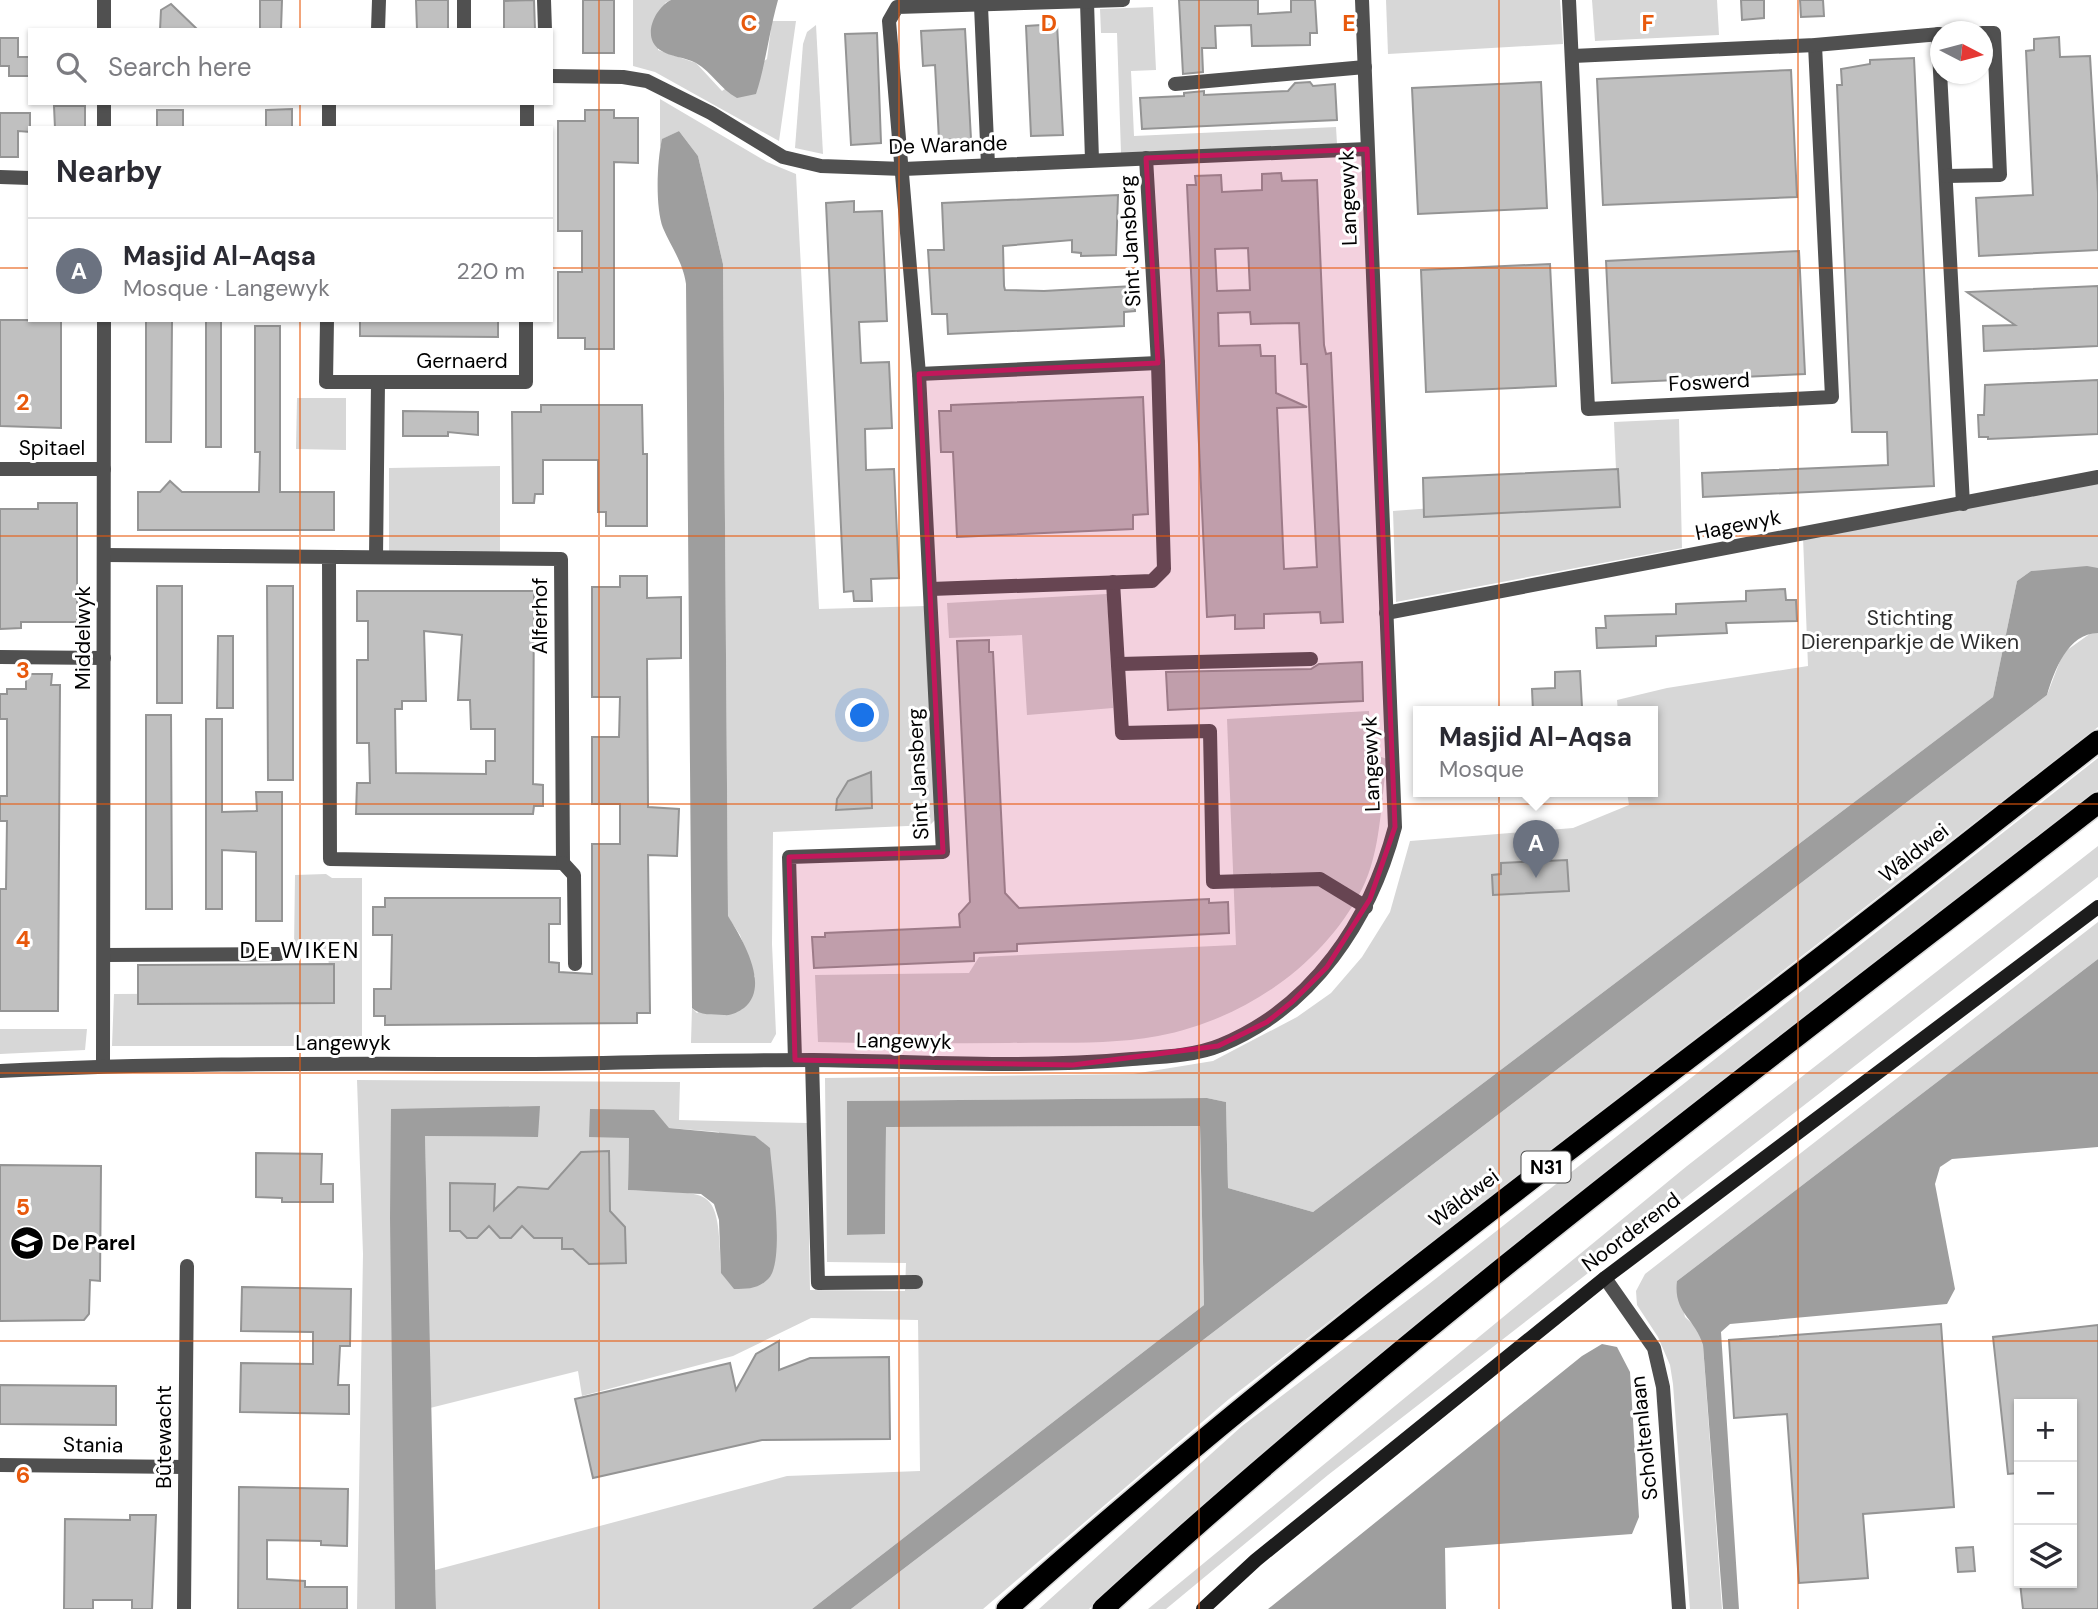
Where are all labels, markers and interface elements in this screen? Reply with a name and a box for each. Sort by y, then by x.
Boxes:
text: C [741,8,757,38]
text: D [1041,8,1057,38]
text: E [1342,8,1356,38]
text: F [1642,8,1655,38]
north arrow [1930,21,1993,84]
search box [28,28,553,105]
icon: search [52,48,90,86]
text: Search here [108,50,251,84]
street label: De Warande [888,129,1008,161]
street label: Langewyk [1332,149,1364,246]
text: Nearby [56,152,162,191]
street label: Sint Jansberg [1113,174,1147,308]
text: Masjid Al-Aqsa [123,239,316,273]
text: A [71,256,87,286]
text: 220 m [456,256,525,286]
text: Mosque · Langewyk [123,273,330,303]
street label: Gernaerd [416,347,508,375]
street label: Foswerd [1668,366,1750,398]
text: 2 [16,387,30,417]
street label: Spitael [19,434,85,462]
street label: Hagewyk [1693,503,1784,547]
street label: Alferhof [526,578,554,654]
street label: Middelwyk [69,586,97,690]
park label: Stichting Dierenparkje de Wiken [1801,604,2019,656]
text: 3 [16,655,30,685]
your location [845,698,879,732]
popup [1413,706,1658,797]
street label: Sint Jansberg [901,707,935,841]
street label: Langewyk [1355,715,1387,812]
text: Masjid Al-Aqsa [1439,720,1632,754]
text: Mosque [1439,754,1524,784]
street label: Wâldwei [1873,817,1955,889]
pin: A [1513,820,1559,878]
text: 4 [16,924,31,954]
district label: DE WIKEN [240,935,360,965]
street label: Langewyk [856,1026,952,1056]
street label: Langewyk [295,1029,391,1057]
road number: N31 [1522,1152,1570,1182]
street label: Wâldwei [1423,1162,1505,1234]
street label: Noorderend [1576,1186,1686,1278]
text: 5 [16,1192,30,1222]
school or university icon: De Parel [8,1224,46,1262]
place label: De Parel [52,1229,136,1257]
street label: Scholtenlaan [1624,1374,1664,1502]
street label: Bûtewacht [150,1385,178,1489]
map controls [2014,1399,2077,1588]
button: + [2014,1399,2077,1462]
street label: Stania [63,1430,123,1460]
text: 6 [16,1460,30,1490]
button: − [2014,1462,2077,1525]
button: layers [2014,1525,2077,1588]

